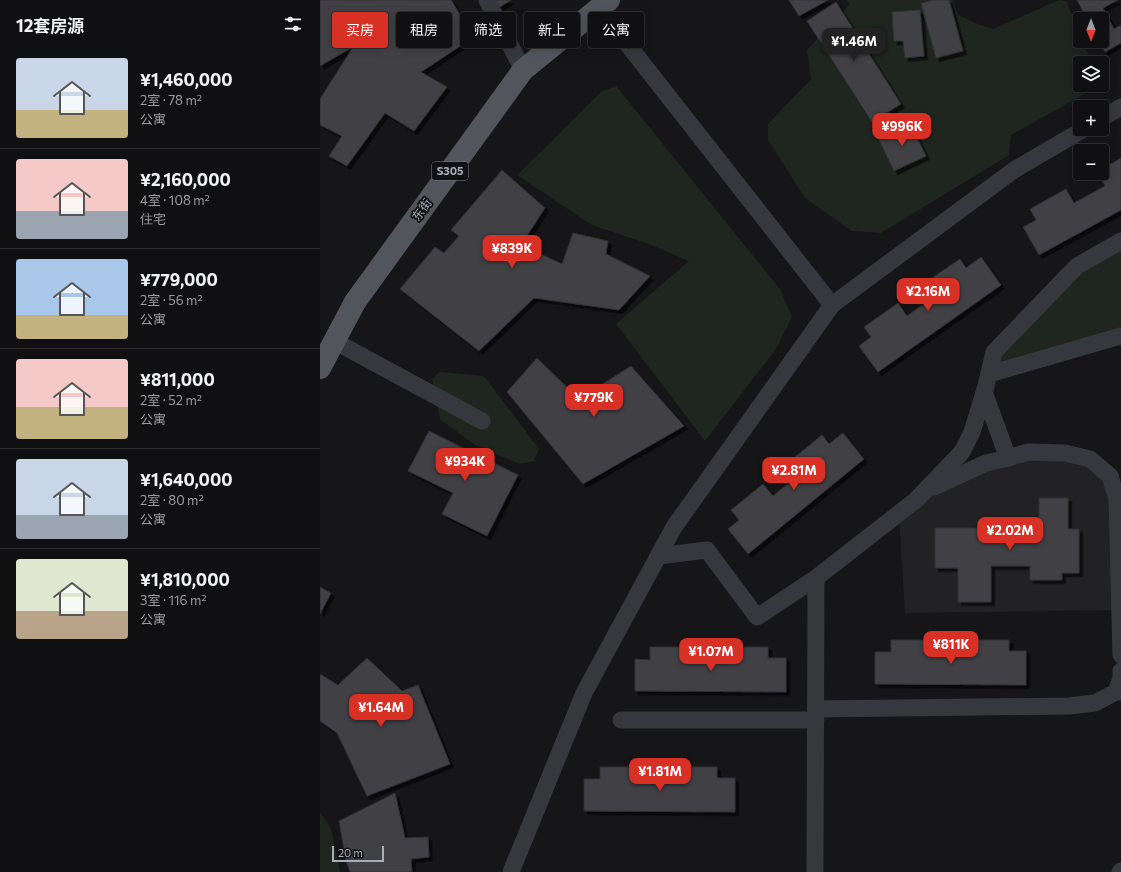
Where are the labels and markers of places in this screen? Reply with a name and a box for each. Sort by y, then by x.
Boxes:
pin: ¥1.46M [821,28,887,62]
pin: ¥996K [874,113,930,147]
pin: ¥839K [484,235,540,269]
pin: ¥2.16M [895,278,961,312]
pin: ¥779K [566,384,622,418]
pin: ¥934K [437,448,493,482]
pin: ¥2.81M [761,457,827,491]
pin: ¥2.02M [977,517,1043,551]
pin: ¥811K [923,631,979,665]
pin: ¥1.07M [678,638,744,672]
pin: ¥1.64M [348,694,414,728]
pin: ¥1.81M [627,758,693,792]

